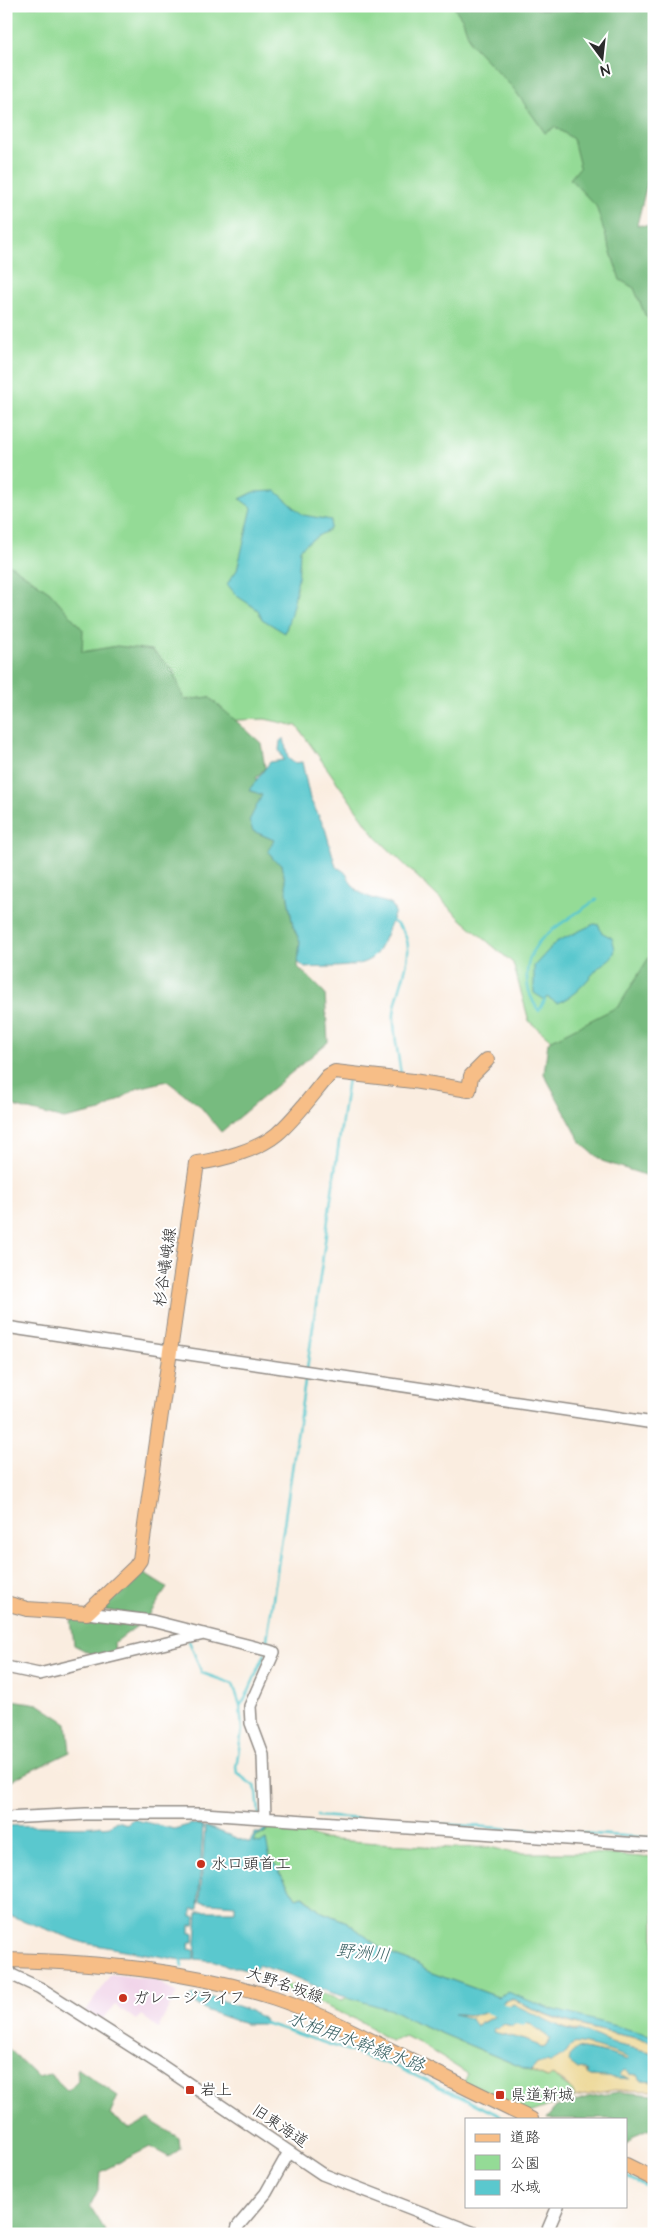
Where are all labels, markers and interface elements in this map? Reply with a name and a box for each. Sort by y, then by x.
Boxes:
north arrow [578,32,628,82]
text: N [598,59,612,80]
street label: 杉谷嶬峨線 [149,1226,181,1308]
place label: 水口頭首工 [211,1853,291,1875]
marker: 水口頭首工 [195,1858,207,1870]
water label: 野洲川 [335,1938,391,1968]
street label: 大野名坂線 [244,1962,326,2008]
place label: ガレージライフ [133,1987,245,2009]
marker: ガレージライフ [117,1992,129,2004]
water label: 水柏用水幹線水路 [284,2006,429,2079]
place label: 岩上 [200,2079,232,2101]
marker: 岩上 [184,2084,196,2096]
place label: 県道新城 [510,2084,574,2106]
marker: 県道新城 [494,2089,506,2101]
street label: 旧東海道 [247,2099,313,2153]
legend [465,2118,628,2208]
text: 道路 [510,2127,540,2148]
text: 公園 [510,2153,540,2174]
text: 水域 [510,2177,540,2198]

